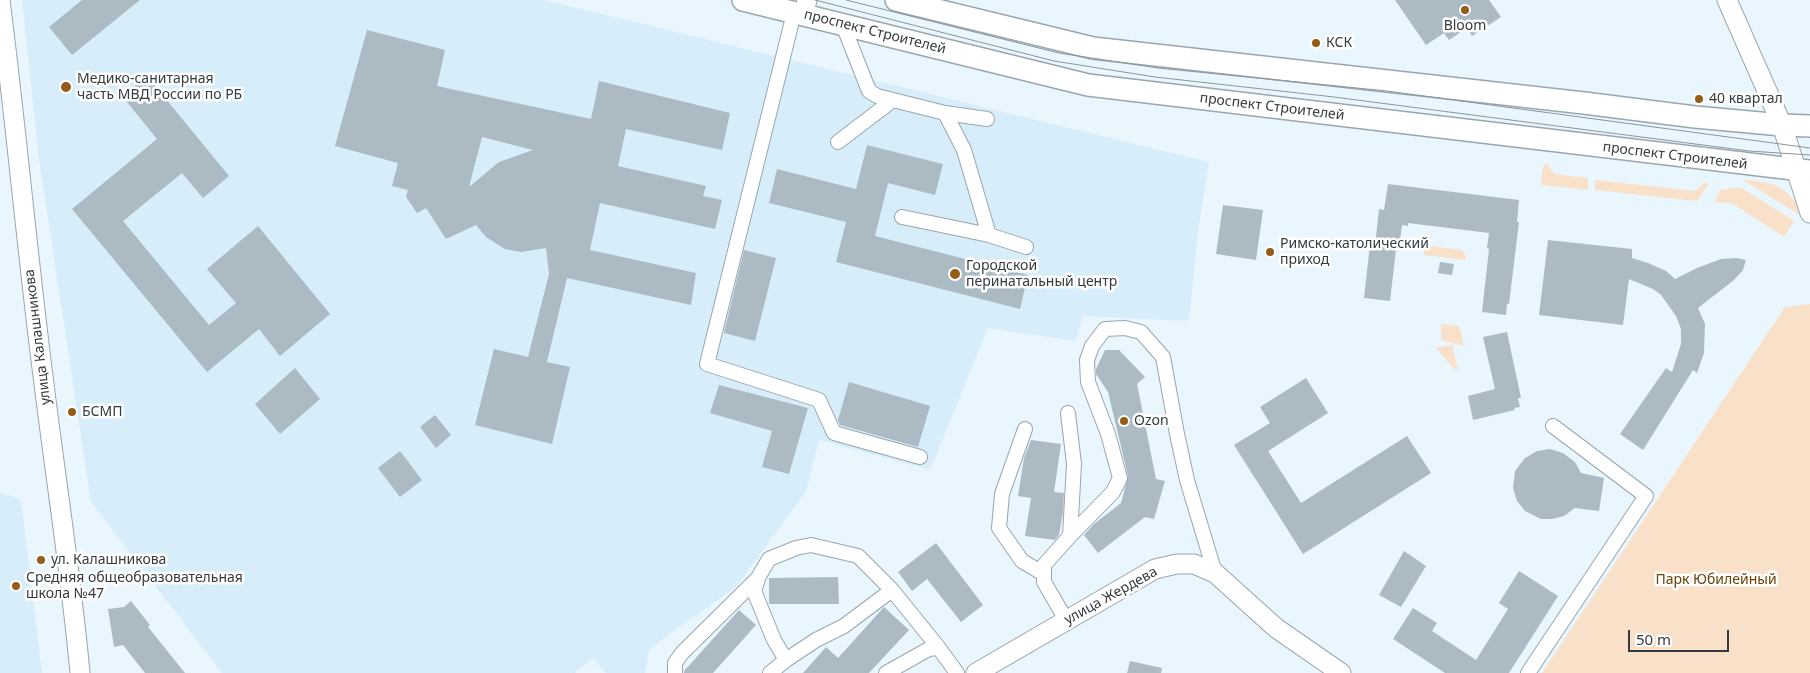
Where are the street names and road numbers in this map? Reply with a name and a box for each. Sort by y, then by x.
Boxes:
street label: проспект Строителей [802,6,948,58]
street label: проспект Строителей [1199,90,1345,124]
street label: проспект Строителей [1602,139,1748,173]
street label: улица Калашникова [21,268,55,406]
street label: улица Жердева [1062,564,1160,628]

